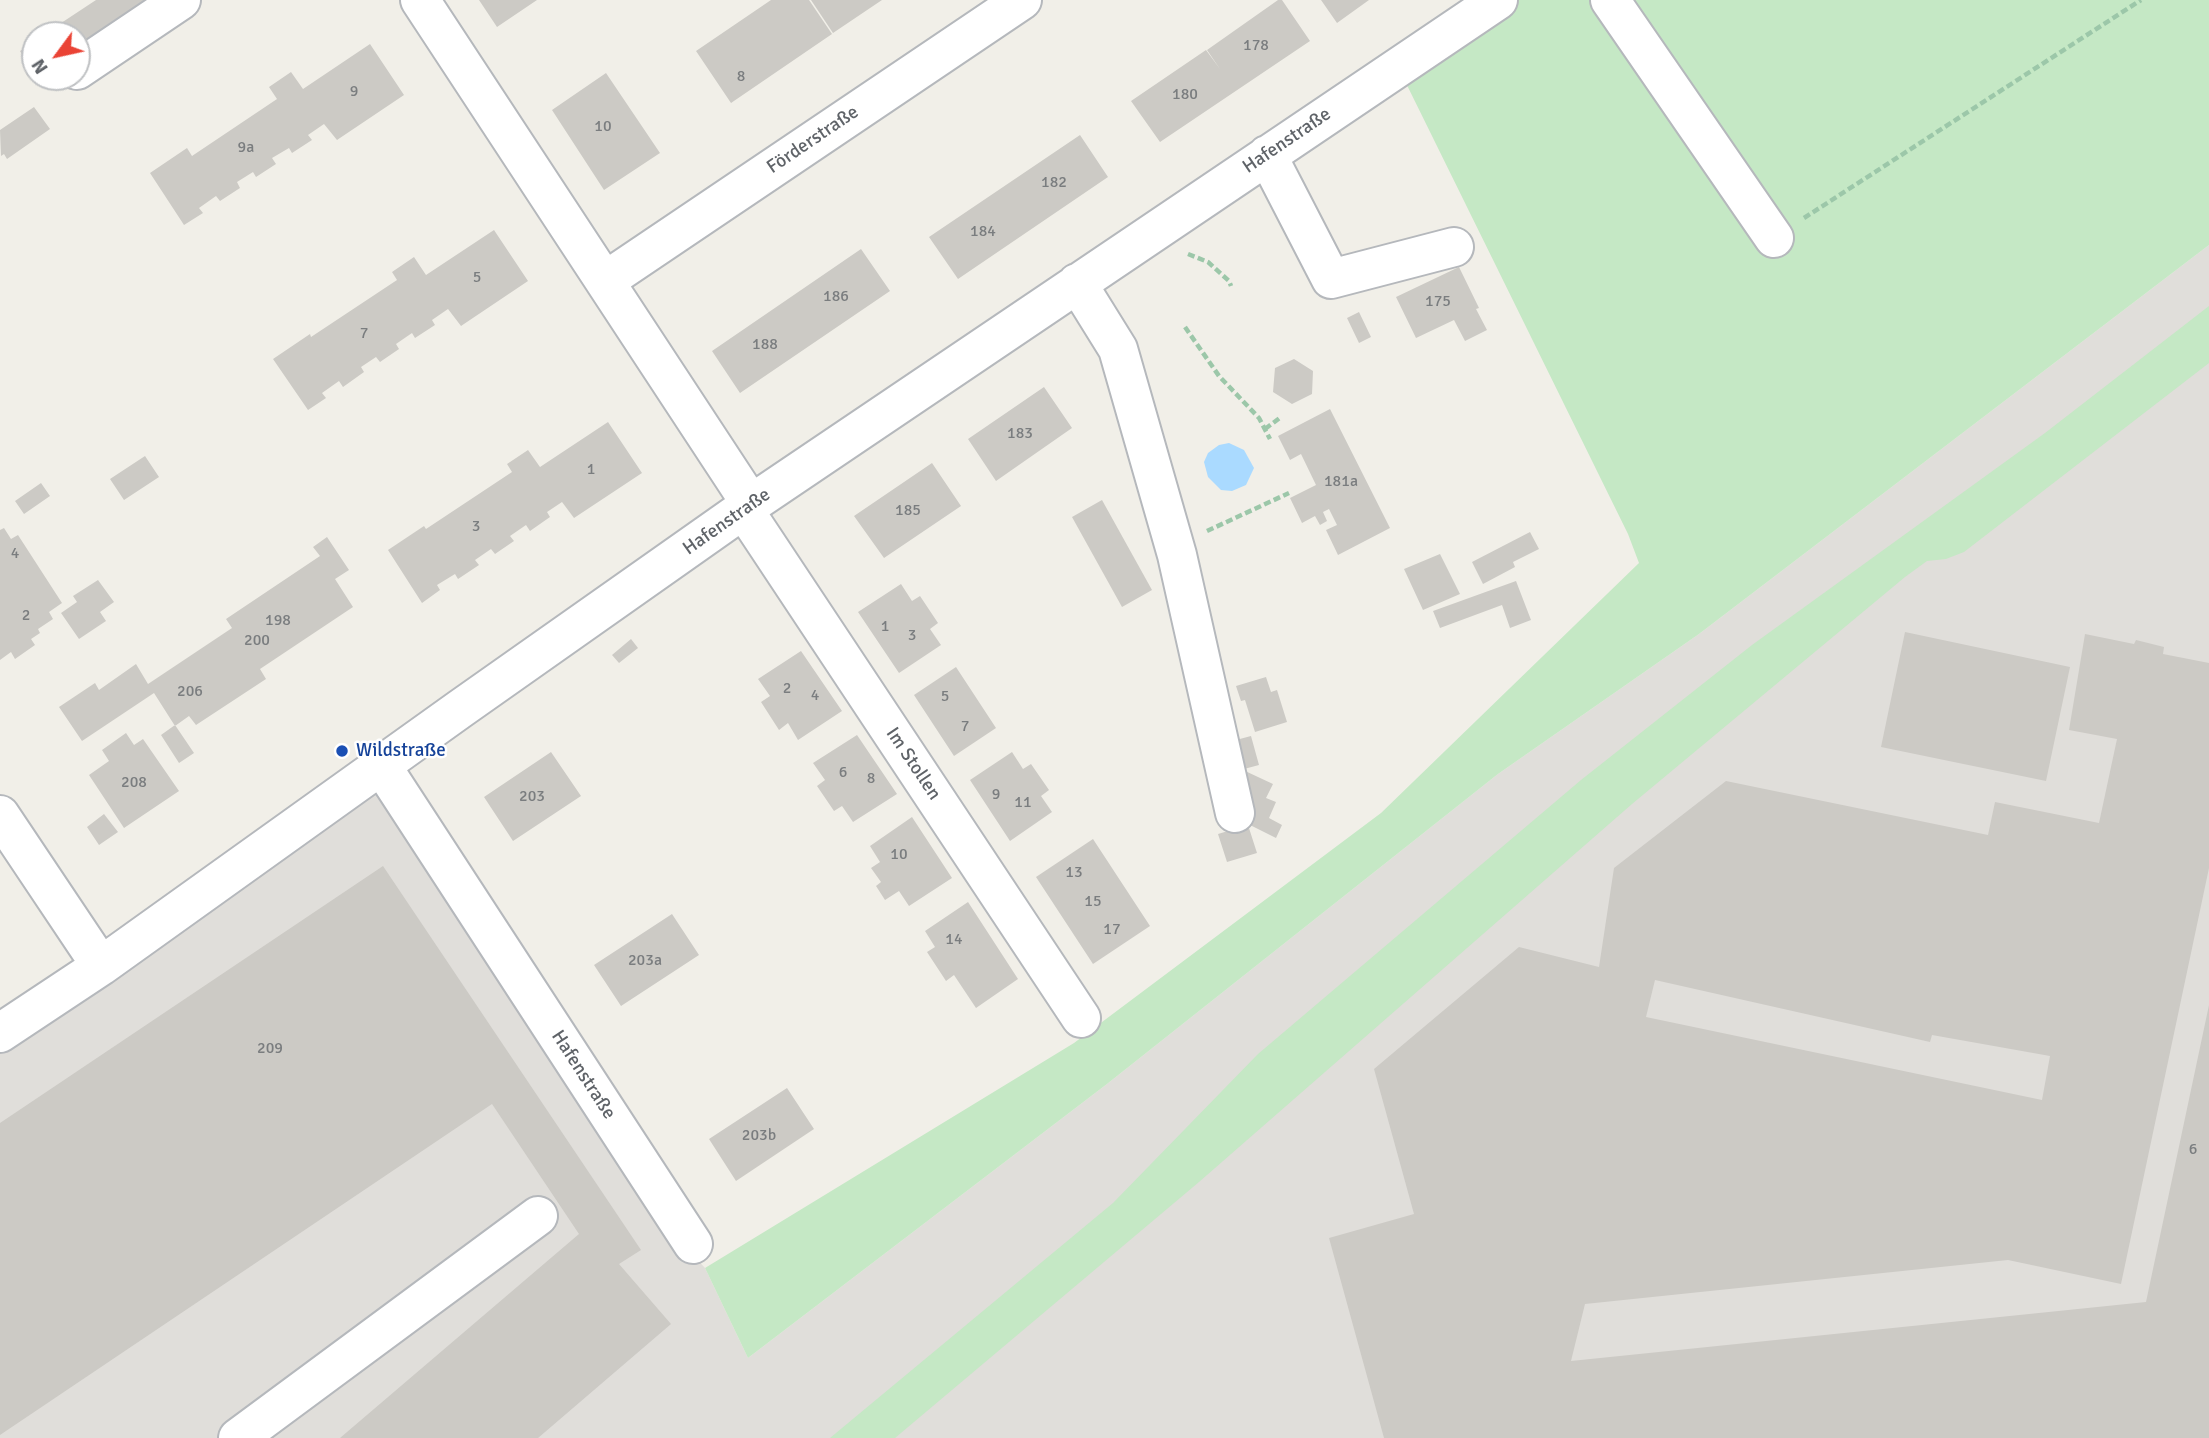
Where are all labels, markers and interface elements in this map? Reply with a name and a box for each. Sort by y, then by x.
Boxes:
north arrow [21,21,91,91]
house number: 178 [1243,36,1269,56]
text: N [26,54,54,78]
house number: 8 [737,67,745,87]
house number: 9 [350,82,358,102]
house number: 180 [1172,85,1198,105]
street label: Förderstraße [763,101,863,179]
street label: Hafenstraße [1239,103,1335,179]
house number: 10 [594,117,612,137]
house number: 9a [238,138,254,158]
house number: 182 [1041,173,1067,193]
house number: 184 [970,222,996,242]
house number: 5 [473,268,481,288]
house number: 186 [823,287,849,307]
house number: 175 [1425,292,1451,312]
house number: 7 [360,324,368,344]
house number: 188 [752,335,778,355]
house number: 183 [1007,424,1033,444]
house number: 1 [587,460,595,480]
house number: 181a [1324,472,1358,492]
street label: Hafenstraße [679,484,775,560]
house number: 185 [895,501,921,521]
house number: 3 [472,517,480,537]
house number: 4 [11,544,19,564]
house number: 2 [22,606,30,626]
house number: 198 [265,611,291,631]
house number: 1 [881,617,889,637]
house number: 3 [908,626,916,646]
house number: 200 [244,631,270,651]
house number: 2 [783,679,791,699]
house number: 206 [177,682,203,702]
house number: 4 [811,686,819,706]
house number: 5 [941,687,949,707]
house number: 7 [961,717,969,737]
street label: Im Stollen [880,723,946,805]
place label: Wildstraße [356,740,446,762]
marker: Wildstraße [334,743,350,759]
house number: 6 [839,763,847,783]
house number: 8 [867,769,875,789]
house number: 208 [121,773,147,793]
house number: 9 [992,785,1000,805]
house number: 203 [519,787,545,807]
house number: 11 [1014,793,1032,813]
house number: 10 [890,845,908,865]
house number: 13 [1065,863,1083,883]
house number: 15 [1084,892,1102,912]
house number: 17 [1103,920,1121,940]
house number: 14 [945,930,963,950]
house number: 203a [628,951,662,971]
street label: Hafenstraße [546,1026,620,1124]
house number: 209 [257,1039,283,1059]
house number: 203b [742,1126,776,1146]
house number: 6 [2189,1140,2197,1160]

